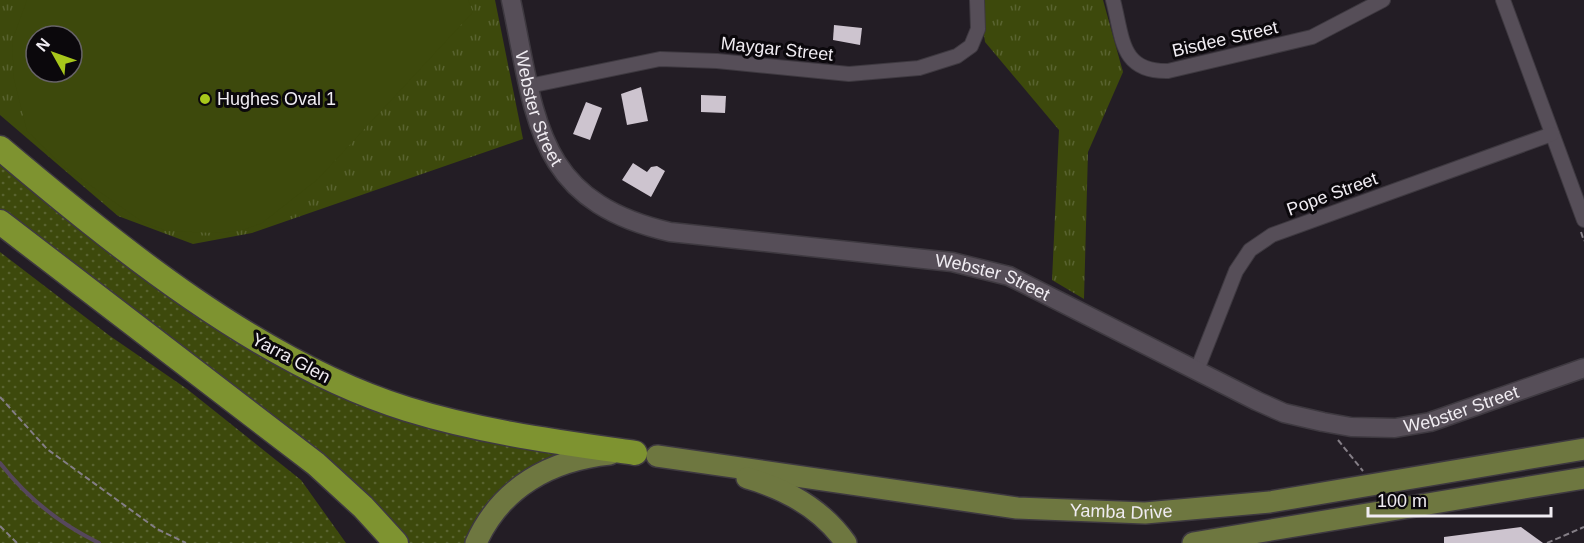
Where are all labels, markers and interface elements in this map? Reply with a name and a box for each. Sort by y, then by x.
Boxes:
street label: Bisdee Street [1170,17,1280,61]
north arrow [24,24,84,84]
street label: Maygar Street [720,33,834,65]
text: N [33,35,53,55]
street label: Webster Street [511,49,566,170]
place label: Hughes Oval 1 [217,89,336,109]
marker: Hughes Oval 1 [198,92,212,106]
street label: Pope Street [1284,168,1380,220]
street label: Webster Street [934,250,1053,305]
street label: Yarra Glen [248,329,334,387]
street label: Webster Street [1402,382,1521,436]
scale bar [1368,480,1551,518]
text: 100 m [1377,491,1427,511]
street label: Yamba Drive [1069,500,1173,523]

